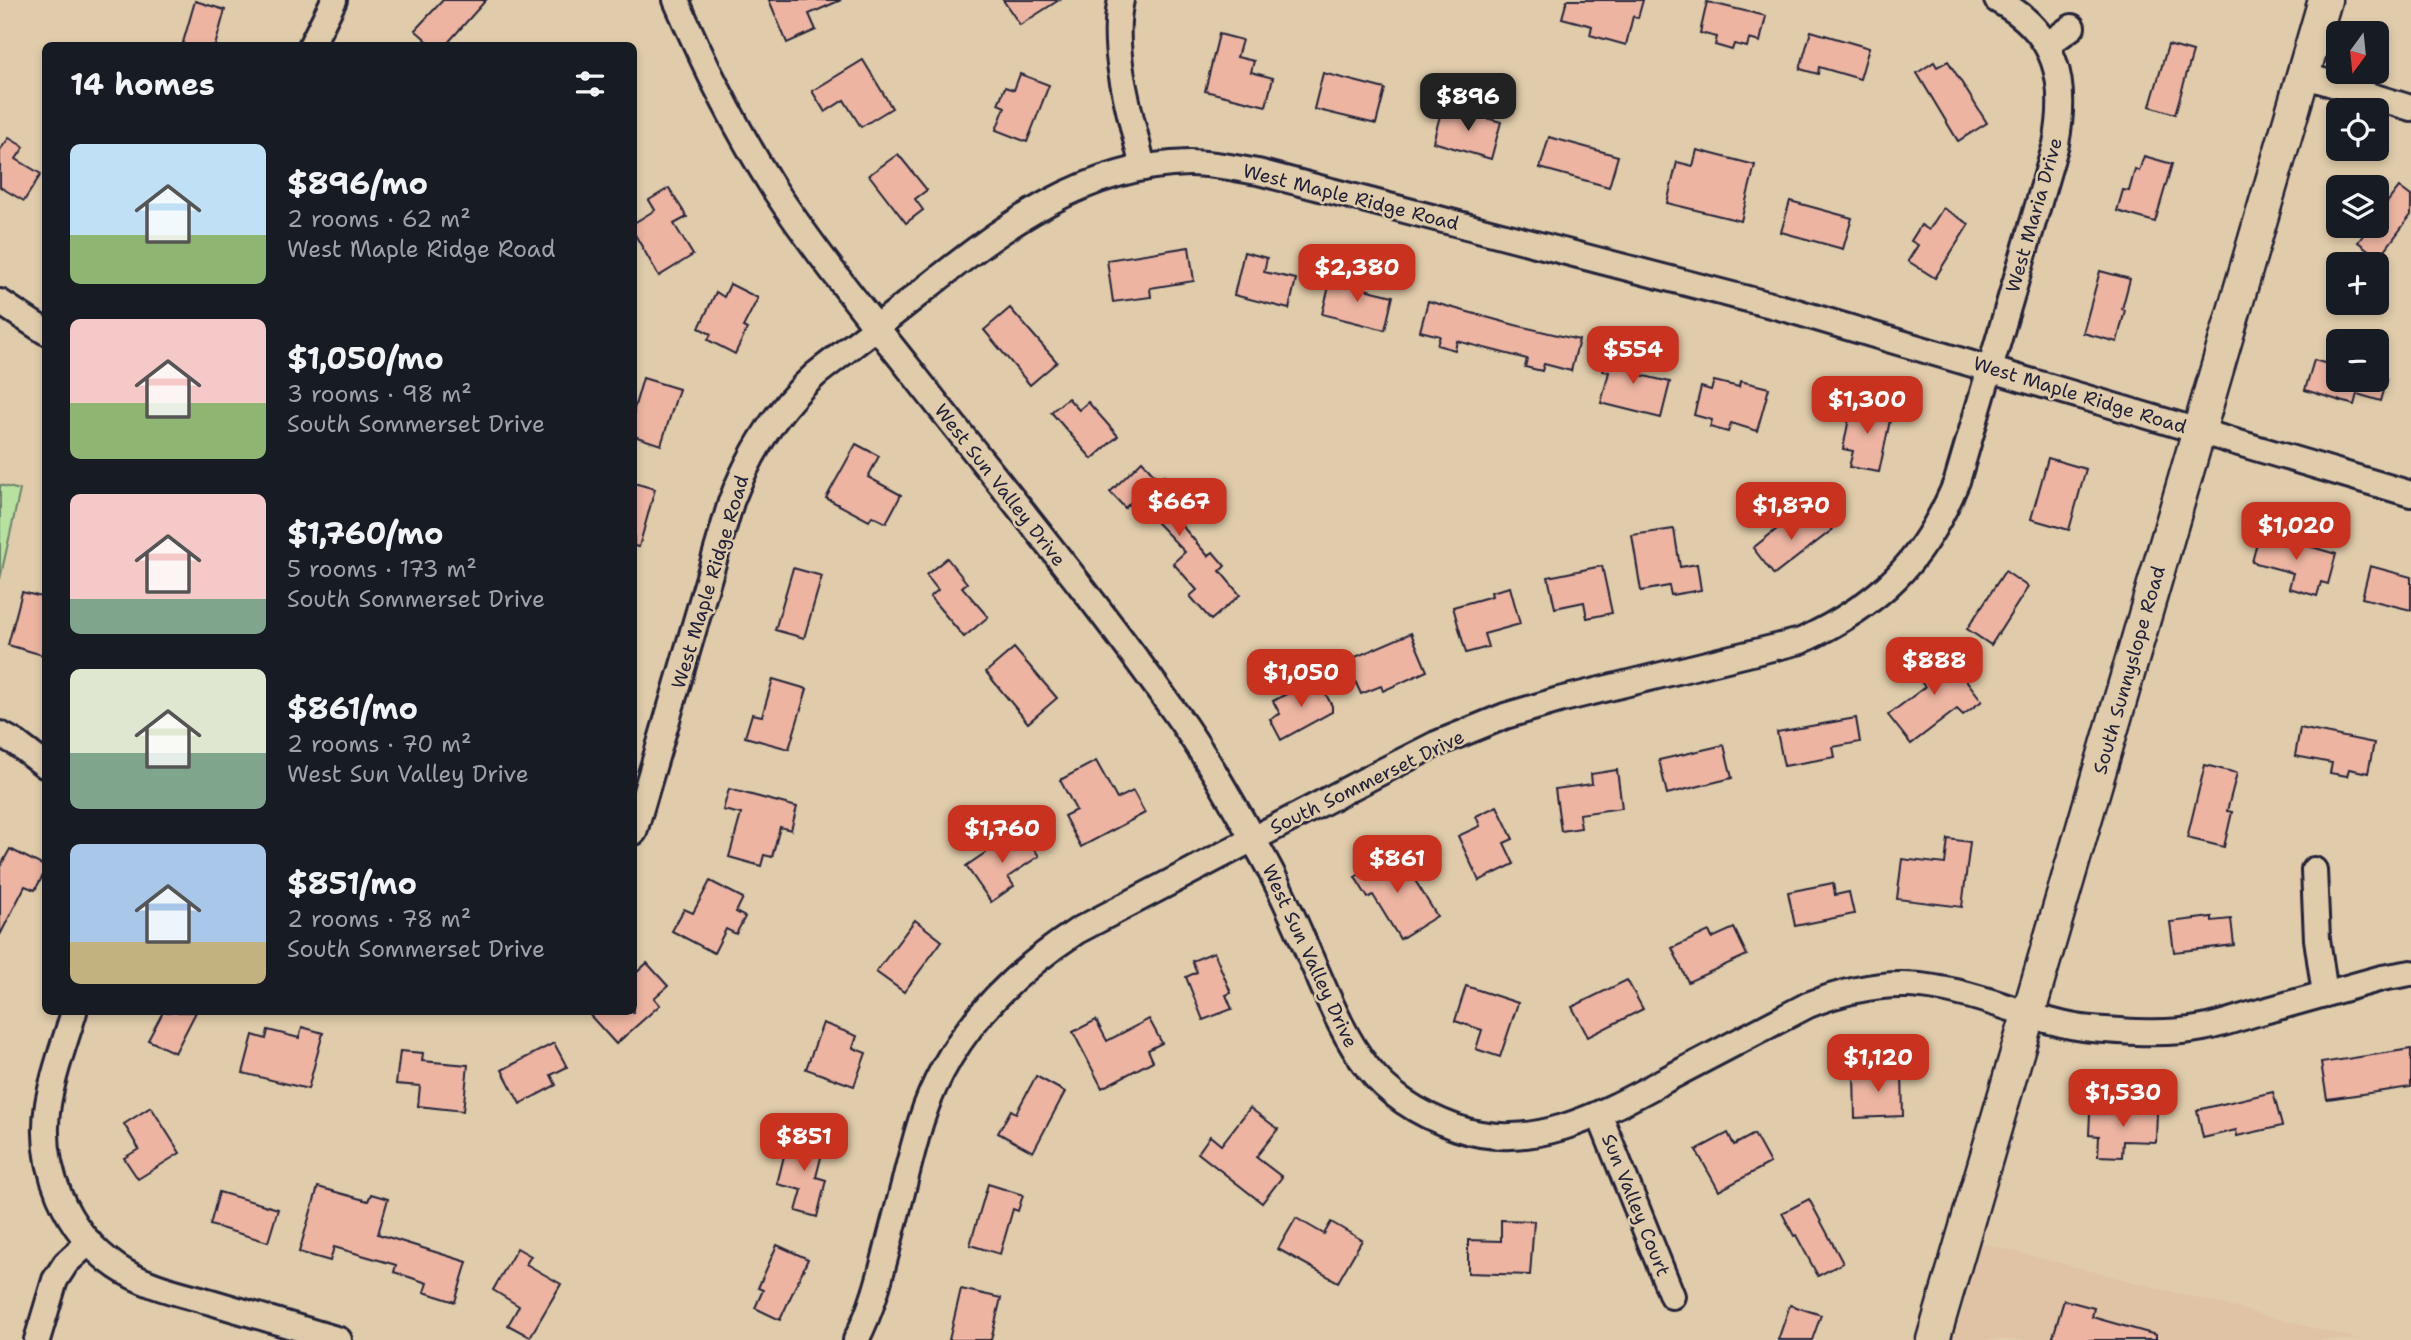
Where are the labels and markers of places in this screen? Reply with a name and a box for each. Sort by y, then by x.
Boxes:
pin: $896 [1427,74,1509,133]
pin: $2,380 [1300,244,1414,304]
pin: $554 [1592,326,1674,386]
pin: $1,300 [1810,376,1924,436]
pin: $667 [1138,478,1220,538]
pin: $1,870 [1734,482,1848,542]
pin: $1,020 [2239,503,2353,562]
pin: $888 [1893,638,1975,697]
pin: $1,050 [1244,650,1358,709]
pin: $1,760 [945,806,1059,865]
pin: $861 [1356,836,1438,895]
pin: $1,120 [1821,1034,1935,1094]
pin: $1,530 [2066,1070,2180,1129]
pin: $851 [763,1114,845,1173]

